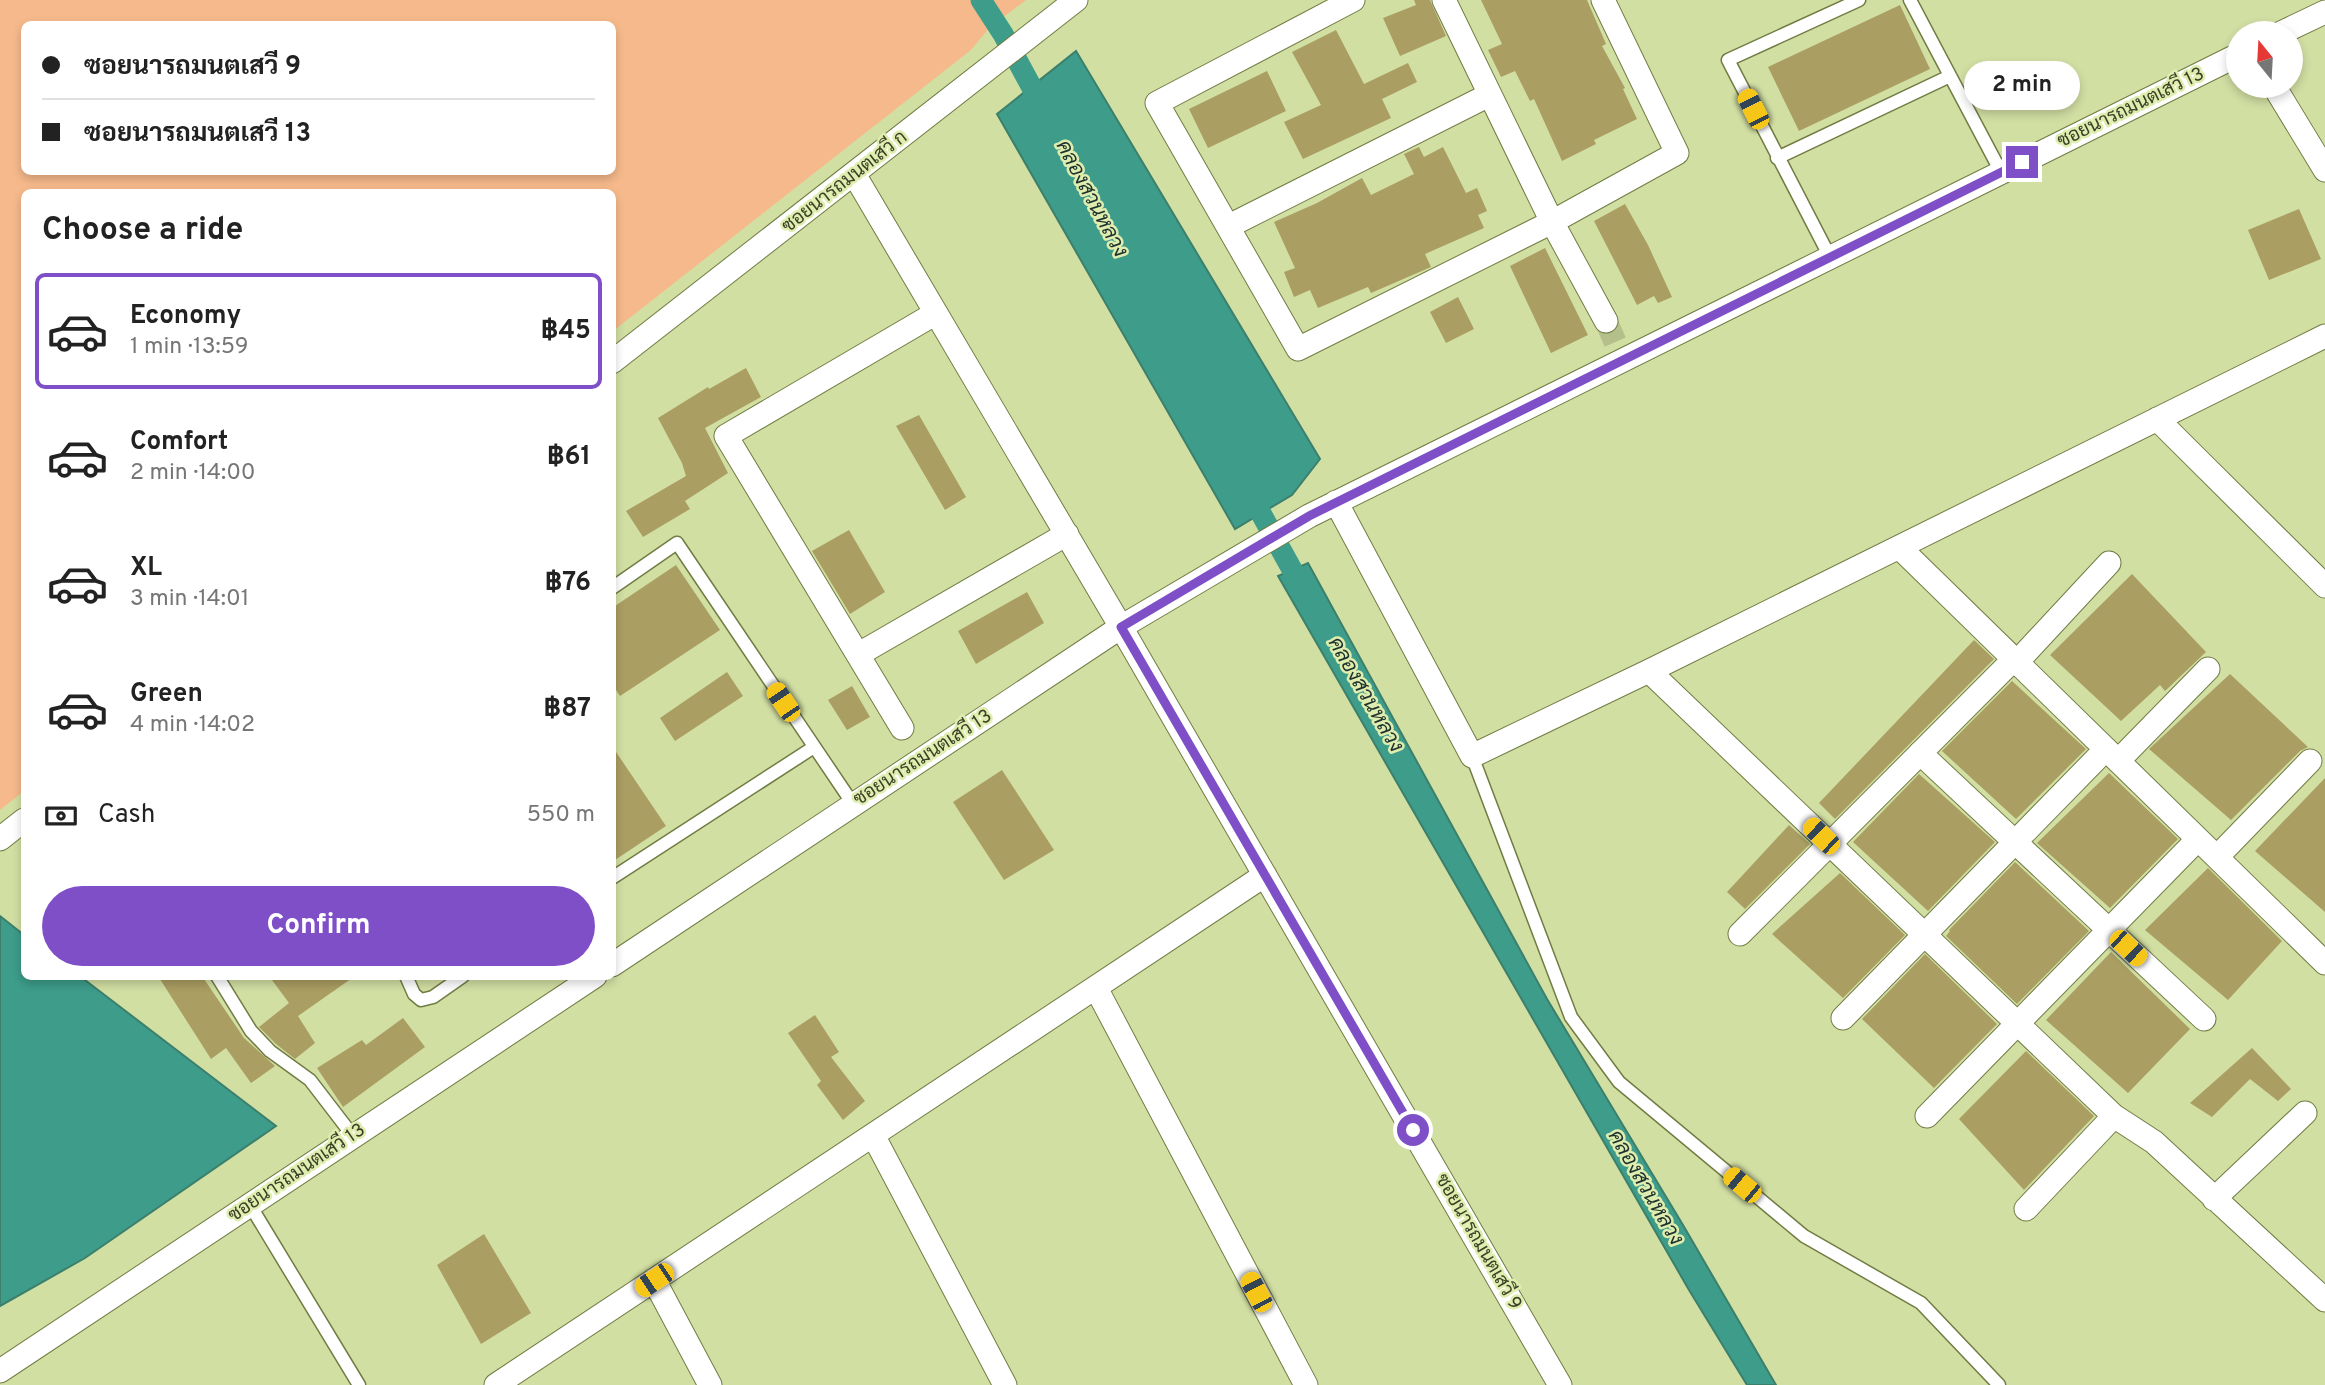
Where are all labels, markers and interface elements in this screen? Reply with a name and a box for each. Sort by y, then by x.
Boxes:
north arrow [2226,21,2303,98]
map controls [2226,21,2303,98]
text: ซอยนารถมนตเสวี 9 [84,51,301,84]
callout: 2 min [1964,60,2080,110]
street label: ซอยนารถมนตเสวี 13 [2053,60,2208,154]
text: 2 min [1992,71,2052,100]
car [1735,86,1772,132]
text: ซอยนารถมนตเสวี 13 [84,118,311,151]
street label: ซอยนารถมนตเสวี ก [776,124,913,238]
water label: คลองสวนหลวง [1049,136,1133,262]
route end [2006,146,2038,178]
text: Choose a ride [42,211,243,251]
icon: car [46,300,109,363]
text: Economy [130,300,241,333]
text: ฿45 [540,315,591,348]
text: 1 min · 13:59 [130,333,248,362]
icon: car [46,426,109,489]
text: Comfort [130,426,228,459]
text: ฿61 [547,441,591,474]
text: 2 min · 14:00 [130,459,256,488]
icon: car [46,552,109,615]
text: XL [130,552,162,585]
text: ฿76 [544,567,591,600]
text: 3 min · 14:01 [130,585,249,614]
water label: คลองสวนหลวง [1321,632,1409,758]
icon: car [46,678,109,741]
text: Green [130,678,203,711]
car [763,679,804,725]
text: ฿87 [543,693,591,726]
street label: ซอยนารถมนตเสวี 13 [848,703,997,812]
text: 4 min · 14:02 [130,711,255,740]
icon: cash [42,797,80,835]
text: Cash [98,799,155,832]
text: 550 m [527,801,595,830]
car [1799,814,1844,858]
button: Confirm [42,886,595,966]
car [2106,926,2151,970]
route start [1397,1114,1429,1146]
street label: ซอยนารถมนตเสวี 13 [223,1117,370,1228]
water label: คลองสวนหลวง [1601,1125,1689,1251]
car [1720,1163,1765,1207]
street label: ซอยนารถมนตเสวี 9 [1429,1169,1528,1314]
car [631,1260,678,1300]
car [1237,1269,1276,1315]

